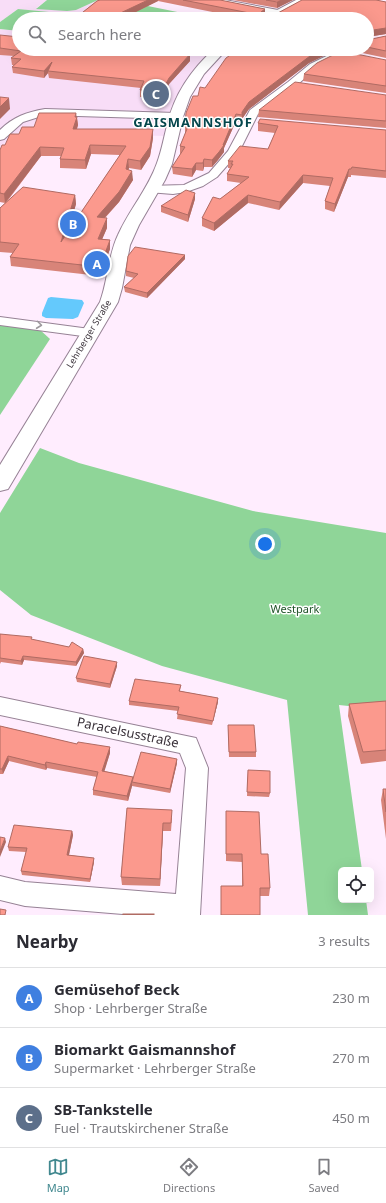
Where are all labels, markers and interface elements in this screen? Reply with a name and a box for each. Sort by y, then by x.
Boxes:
search box [12,12,374,56]
icon: search [26,23,48,45]
text: Search here [58,24,141,44]
pin: C [143,79,169,109]
district label: GAISMANNSHOF [133,113,253,131]
pin: B [60,209,86,239]
pin: A [84,249,110,279]
street label: Lehrberger Straße [63,297,114,370]
one-way arrow [36,321,42,330]
your location [255,534,275,554]
park label: Westpark [271,601,320,616]
street label: Paracelsusstraße [75,712,181,752]
map controls [338,867,374,903]
button: locate [338,867,374,903]
text: Nearby [16,930,78,953]
text: 3 results [318,932,370,950]
text: Gemüsehof Beck [54,979,179,999]
text: A [25,989,34,1007]
text: 230 m [332,989,370,1007]
text: Shop · Lehrberger Straße [54,999,207,1017]
text: Biomarkt Gaismannshof [54,1039,235,1059]
text: B [25,1049,33,1067]
text: 270 m [332,1049,370,1067]
text: Supermarket · Lehrberger Straße [54,1059,256,1077]
text: SB-Tankstelle [54,1099,153,1119]
text: C [25,1109,33,1127]
text: 450 m [332,1109,370,1127]
text: Fuel · Trautskirchener Straße [54,1119,229,1137]
tab: Map [47,1156,70,1195]
tab: Directions [163,1156,215,1195]
tab: Saved [309,1156,339,1195]

